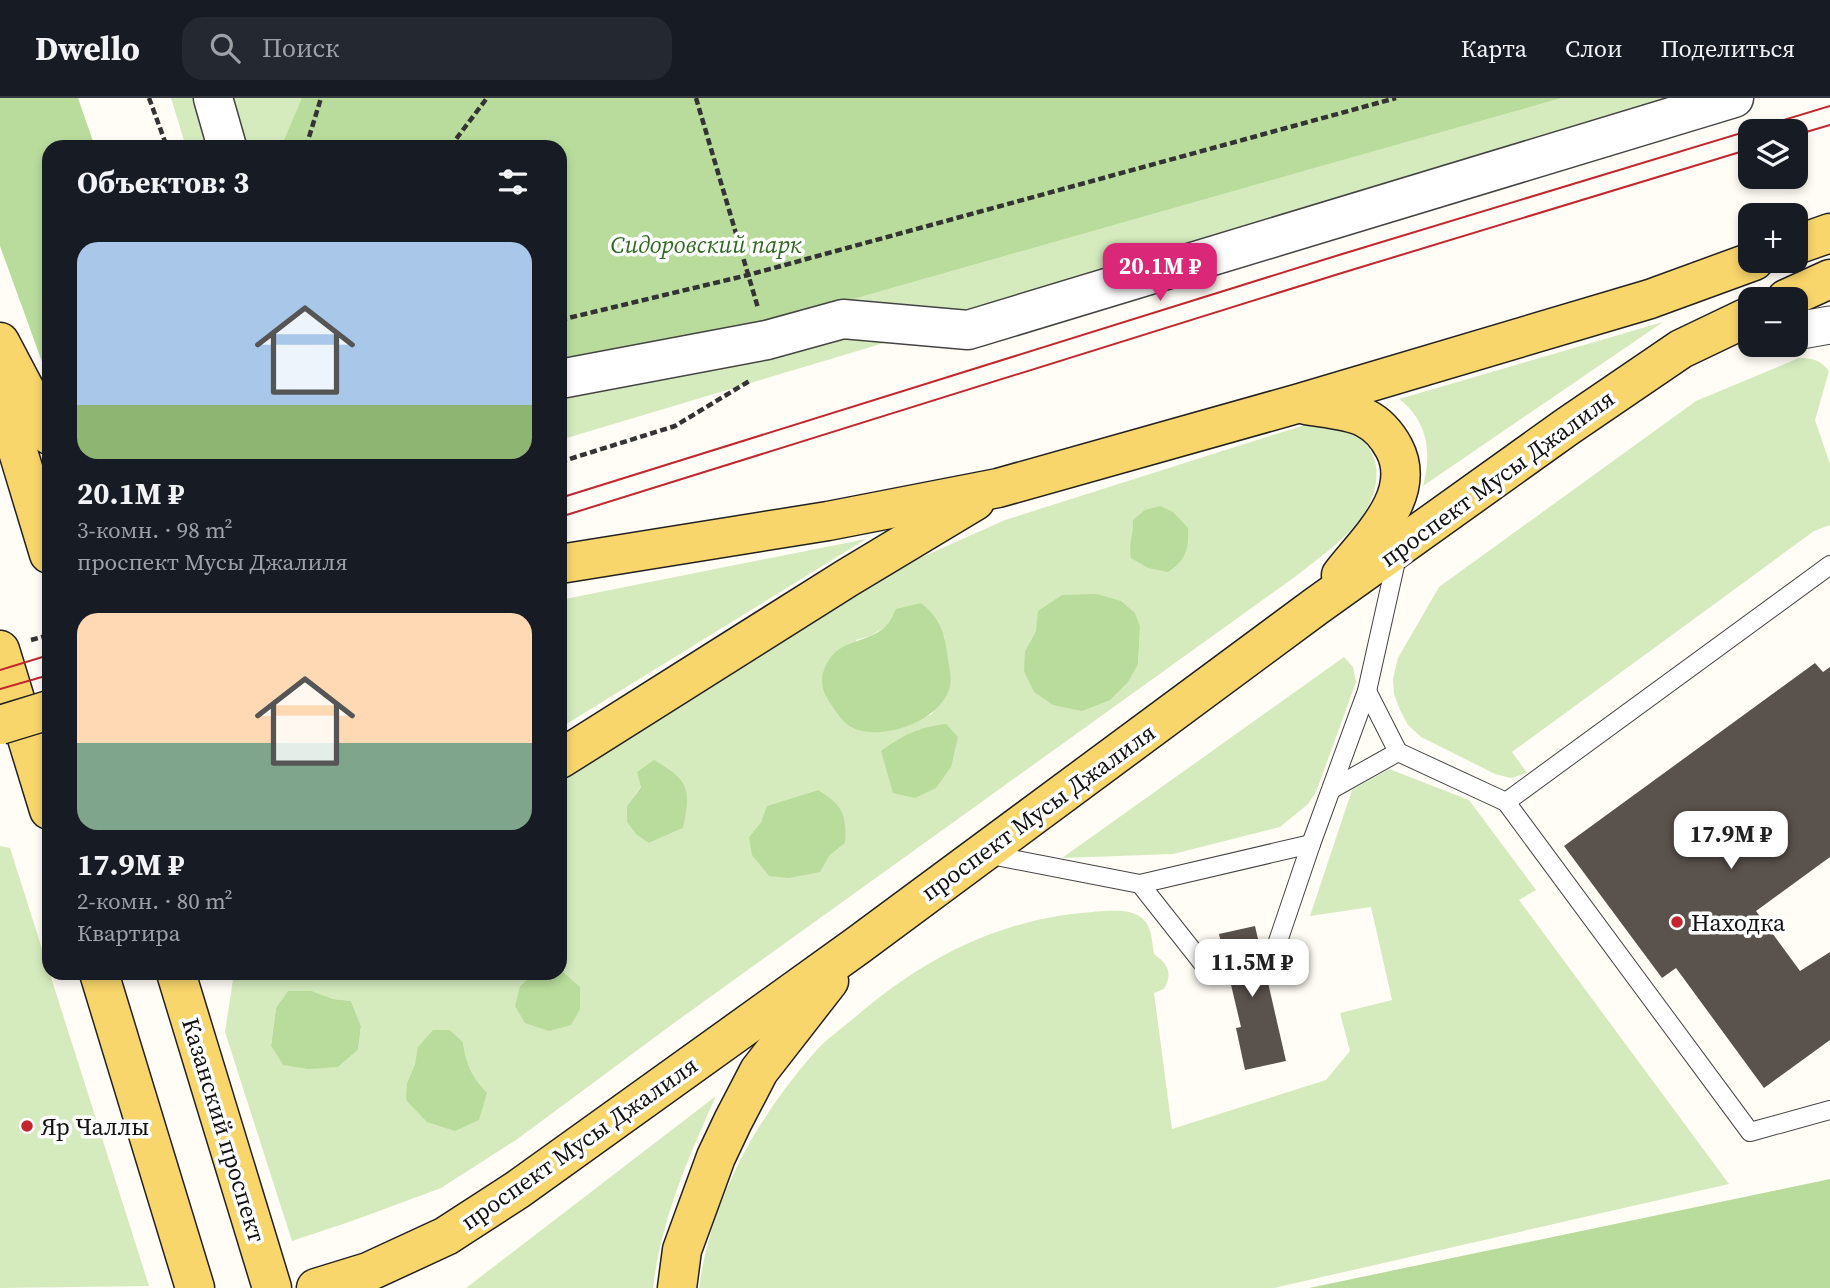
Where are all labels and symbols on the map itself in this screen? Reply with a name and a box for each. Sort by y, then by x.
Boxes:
park label: Сидоровский парк [610,228,802,261]
pin: 20.1M ₽ [1095,244,1225,303]
street label: проспект Мусы Джалиля [1373,382,1621,574]
street label: проспект Мусы Джалиля [914,716,1162,908]
pin: 17.9M ₽ [1666,812,1796,871]
place label: Находка [1691,906,1786,939]
marker: Находка [1669,914,1685,930]
pin: 11.5M ₽ [1187,940,1317,999]
street label: Казанский проспект [174,1014,274,1247]
street label: проспект Мусы Джалиля [454,1048,704,1238]
place label: Яр Чаллы [41,1110,149,1143]
marker: Яр Чаллы [19,1118,35,1134]

